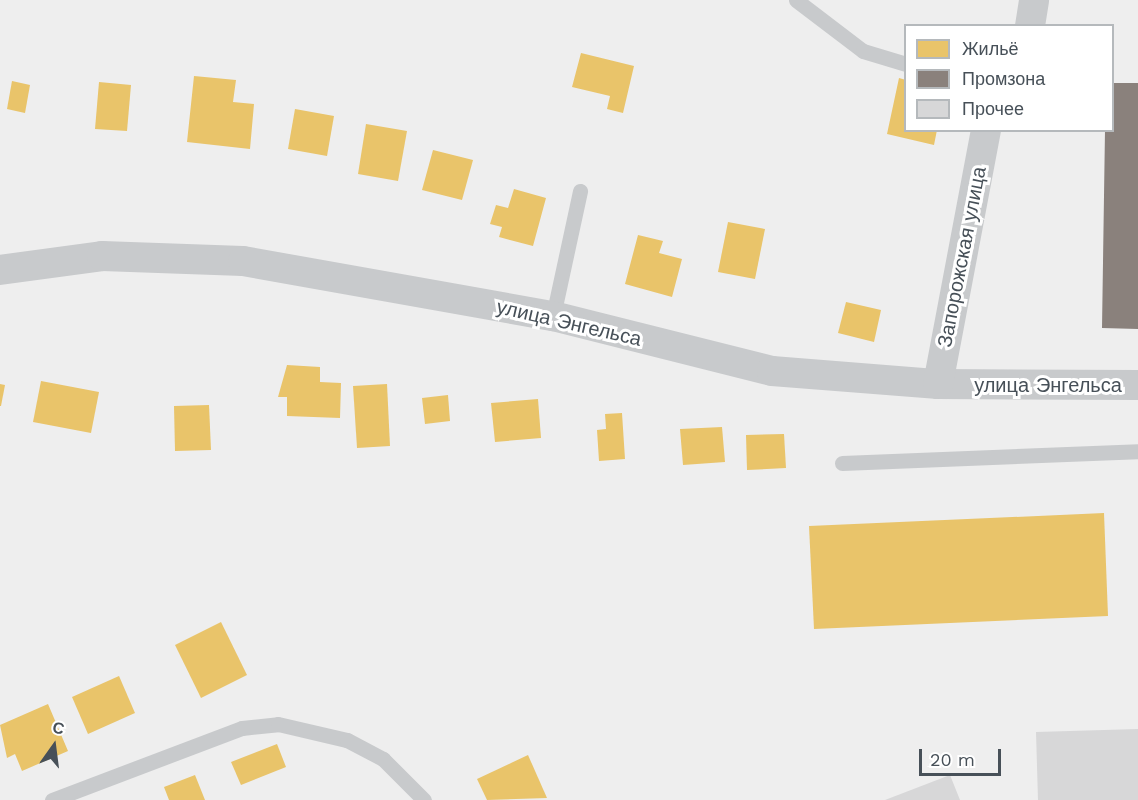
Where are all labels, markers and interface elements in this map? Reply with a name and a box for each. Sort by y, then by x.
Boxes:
legend [904,24,1114,132]
text: Жильё [962,38,1019,59]
text: Промзона [962,68,1045,89]
text: Прочее [962,98,1024,119]
street label: Запорожская улица [933,165,991,349]
street label: улица Энгельса [494,295,644,351]
street label: улица Энгельса [974,373,1122,397]
north arrow [24,716,84,776]
text: С [51,717,66,739]
scale bar [922,737,1004,775]
text: 20 m [930,749,975,770]

